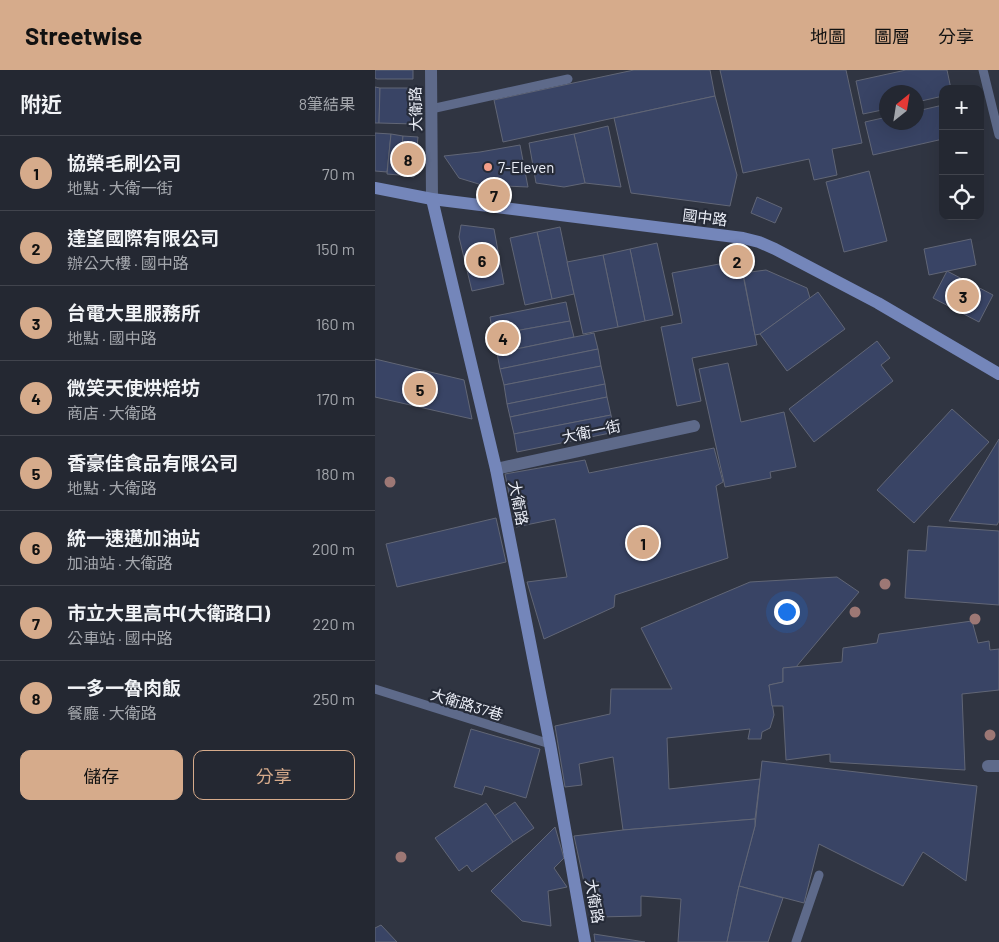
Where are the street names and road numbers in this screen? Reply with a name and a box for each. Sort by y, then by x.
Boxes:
street label: 大衛路 [406,86,424,132]
street label: 國中路 [682,205,728,229]
street label: 大衛一街 [560,416,622,446]
street label: 大衛路 [506,479,532,527]
street label: 大衛路37巷 [429,684,505,724]
street label: 大衛路 [582,877,608,925]

